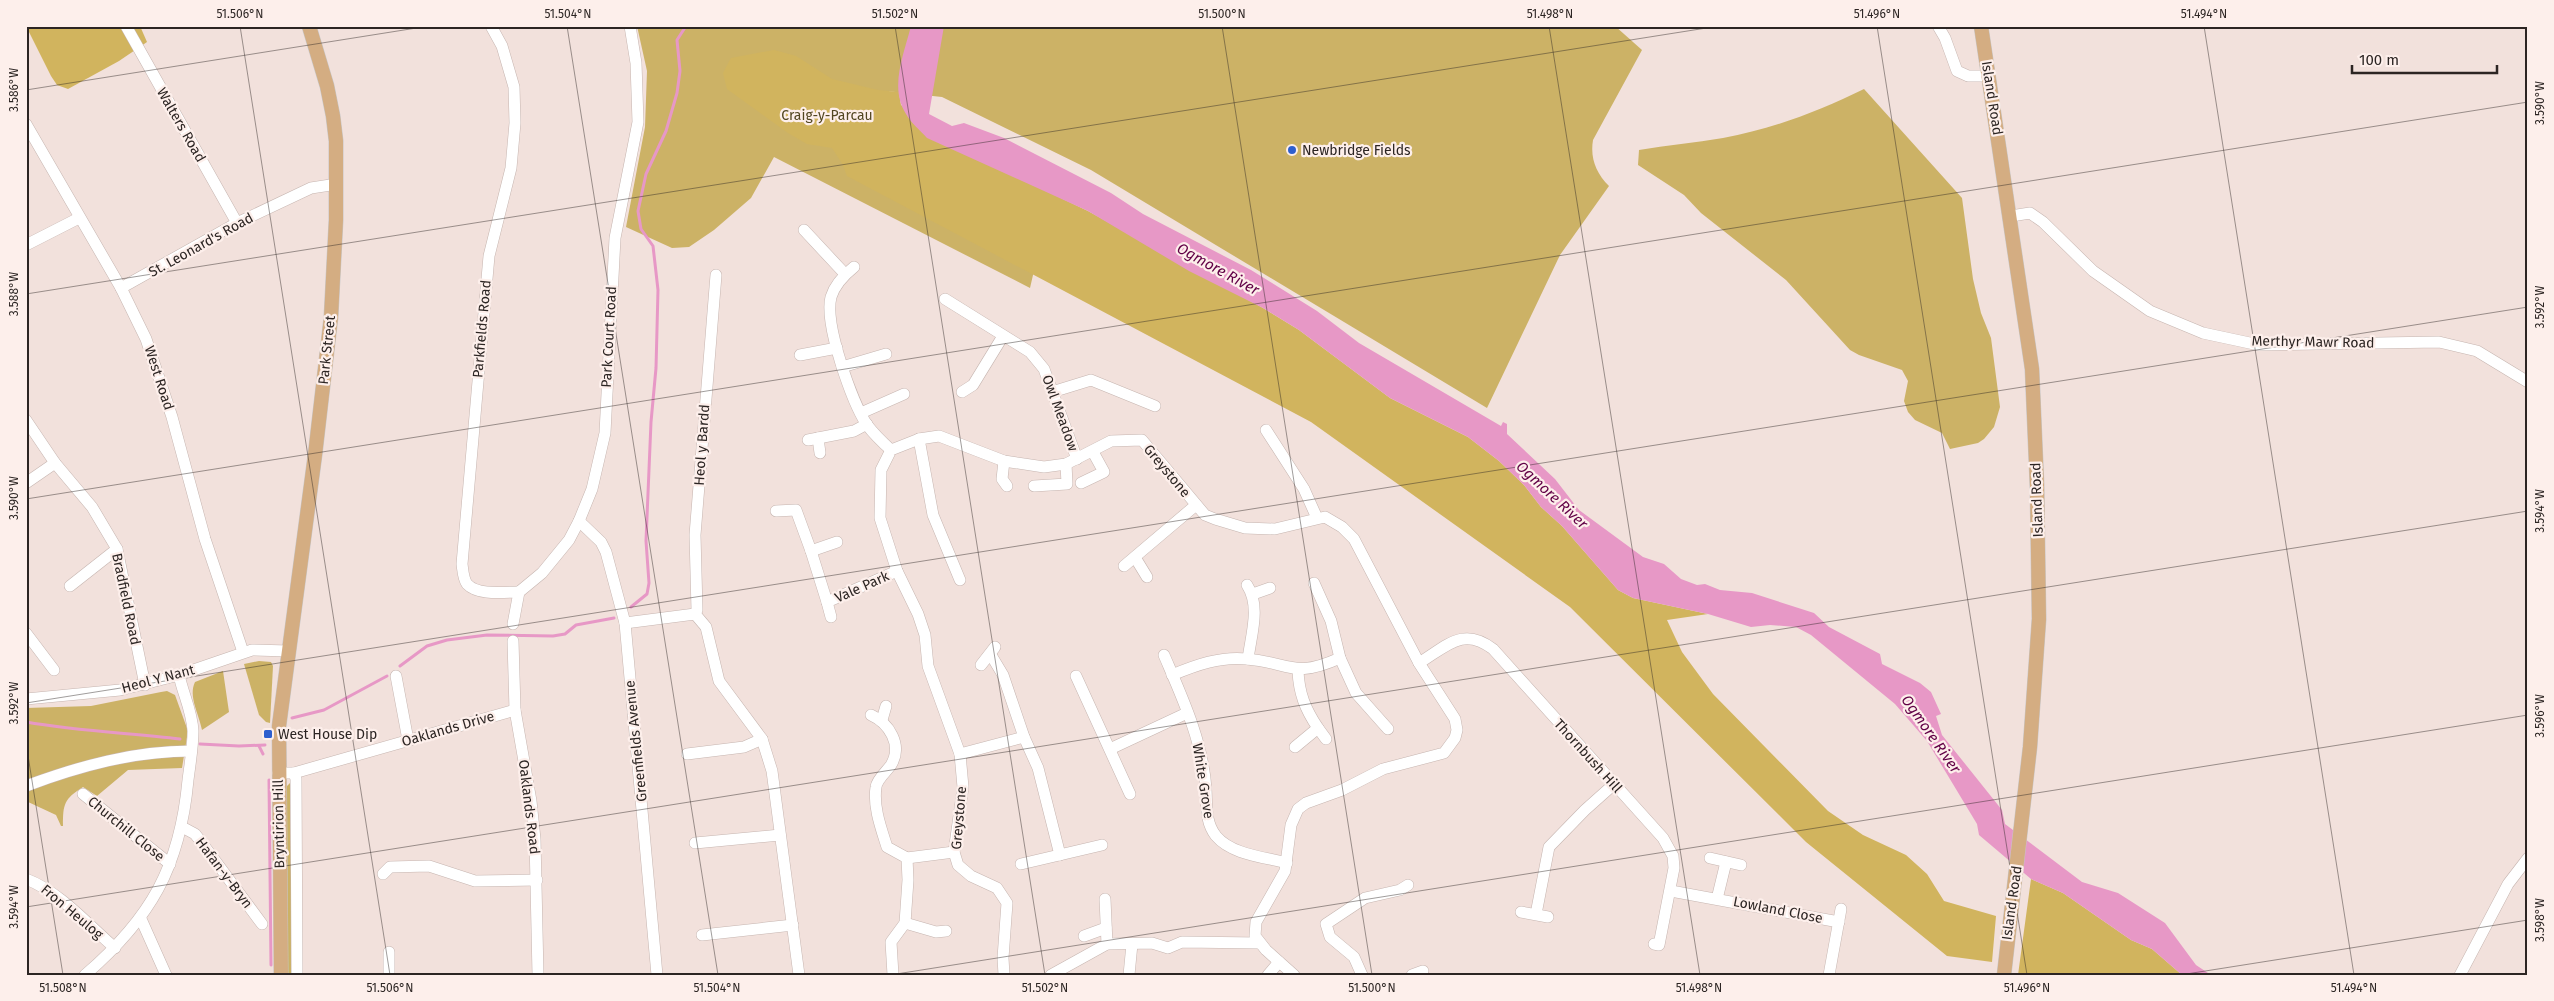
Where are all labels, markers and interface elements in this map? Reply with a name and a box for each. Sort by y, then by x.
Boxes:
text: 51.506°N [216,7,264,21]
text: 51.504°N [544,7,592,21]
text: 51.502°N [872,7,918,21]
text: 51.500°N [1198,7,1246,21]
text: 51.498°N [1527,7,1573,21]
text: 51.496°N [1854,7,1900,21]
text: 51.494°N [2181,7,2227,21]
scale bar [2352,42,2496,74]
text: 100 m [2359,51,2399,69]
street label: Island Road [1978,60,2006,136]
text: 3.586°W [7,68,21,112]
text: 3.590°W [2533,81,2547,125]
street label: Walters Road [153,85,209,165]
park label: Craig-y-Parcau [781,107,873,124]
place label: Newbridge Fields [1302,142,1411,159]
marker: Newbridge Fields [1286,144,1298,156]
street label: St. Leonard's Road [146,209,256,281]
water label: Ogmore River [1174,239,1263,300]
text: 3.588°W [7,272,21,316]
street label: Parkfields Road [469,279,495,379]
text: 3.592°W [2533,285,2547,328]
street label: Park Court Road [598,286,620,388]
street label: Park Street [315,314,339,385]
street label: Merthyr Mawr Road [2251,332,2375,352]
street label: West Road [141,344,177,412]
street label: Owl Meadow [1038,372,1082,454]
street label: Heol y Bardd [691,404,713,486]
street label: Greystone [1140,441,1194,501]
water label: Ogmore River [1513,457,1592,534]
street label: Island Road [2027,462,2047,538]
text: 3.590°W [7,476,21,520]
text: 3.594°W [2533,489,2547,533]
street label: Bradfield Road [108,552,144,646]
street label: Vale Park [832,567,893,606]
street label: Heol Y Nant [120,661,197,697]
street label: Greenfields Avenue [621,679,651,803]
text: 3.592°W [7,681,21,724]
water label: Ogmore River [1897,692,1965,778]
text: 3.596°W [2533,694,2547,738]
street label: Oaklands Drive [400,708,496,750]
street label: Thornbush Hill [1550,715,1626,797]
place label: West House Dip [278,726,377,743]
marker: West House Dip [262,728,274,740]
street label: White Grove [1189,742,1217,820]
street label: Oaklands Road [515,759,543,855]
street label: Bryntirion Hill [270,779,288,869]
street label: Greystone [948,786,970,850]
street label: Churchill Close [84,793,168,865]
street label: Hafan-y-Bryn [192,834,256,912]
street label: Island Road [1998,865,2026,941]
street label: Fron Heulog [37,881,107,943]
text: 3.594°W [7,885,21,929]
street label: Lowland Close [1732,893,1824,927]
text: 3.598°W [2533,898,2547,942]
text: 51.508°N [39,981,87,995]
text: 51.506°N [366,981,414,995]
text: 51.504°N [693,981,741,995]
text: 51.502°N [1022,981,1068,995]
text: 51.500°N [1348,981,1396,995]
text: 51.498°N [1676,981,1722,995]
text: 51.496°N [2004,981,2050,995]
text: 51.494°N [2331,981,2377,995]

